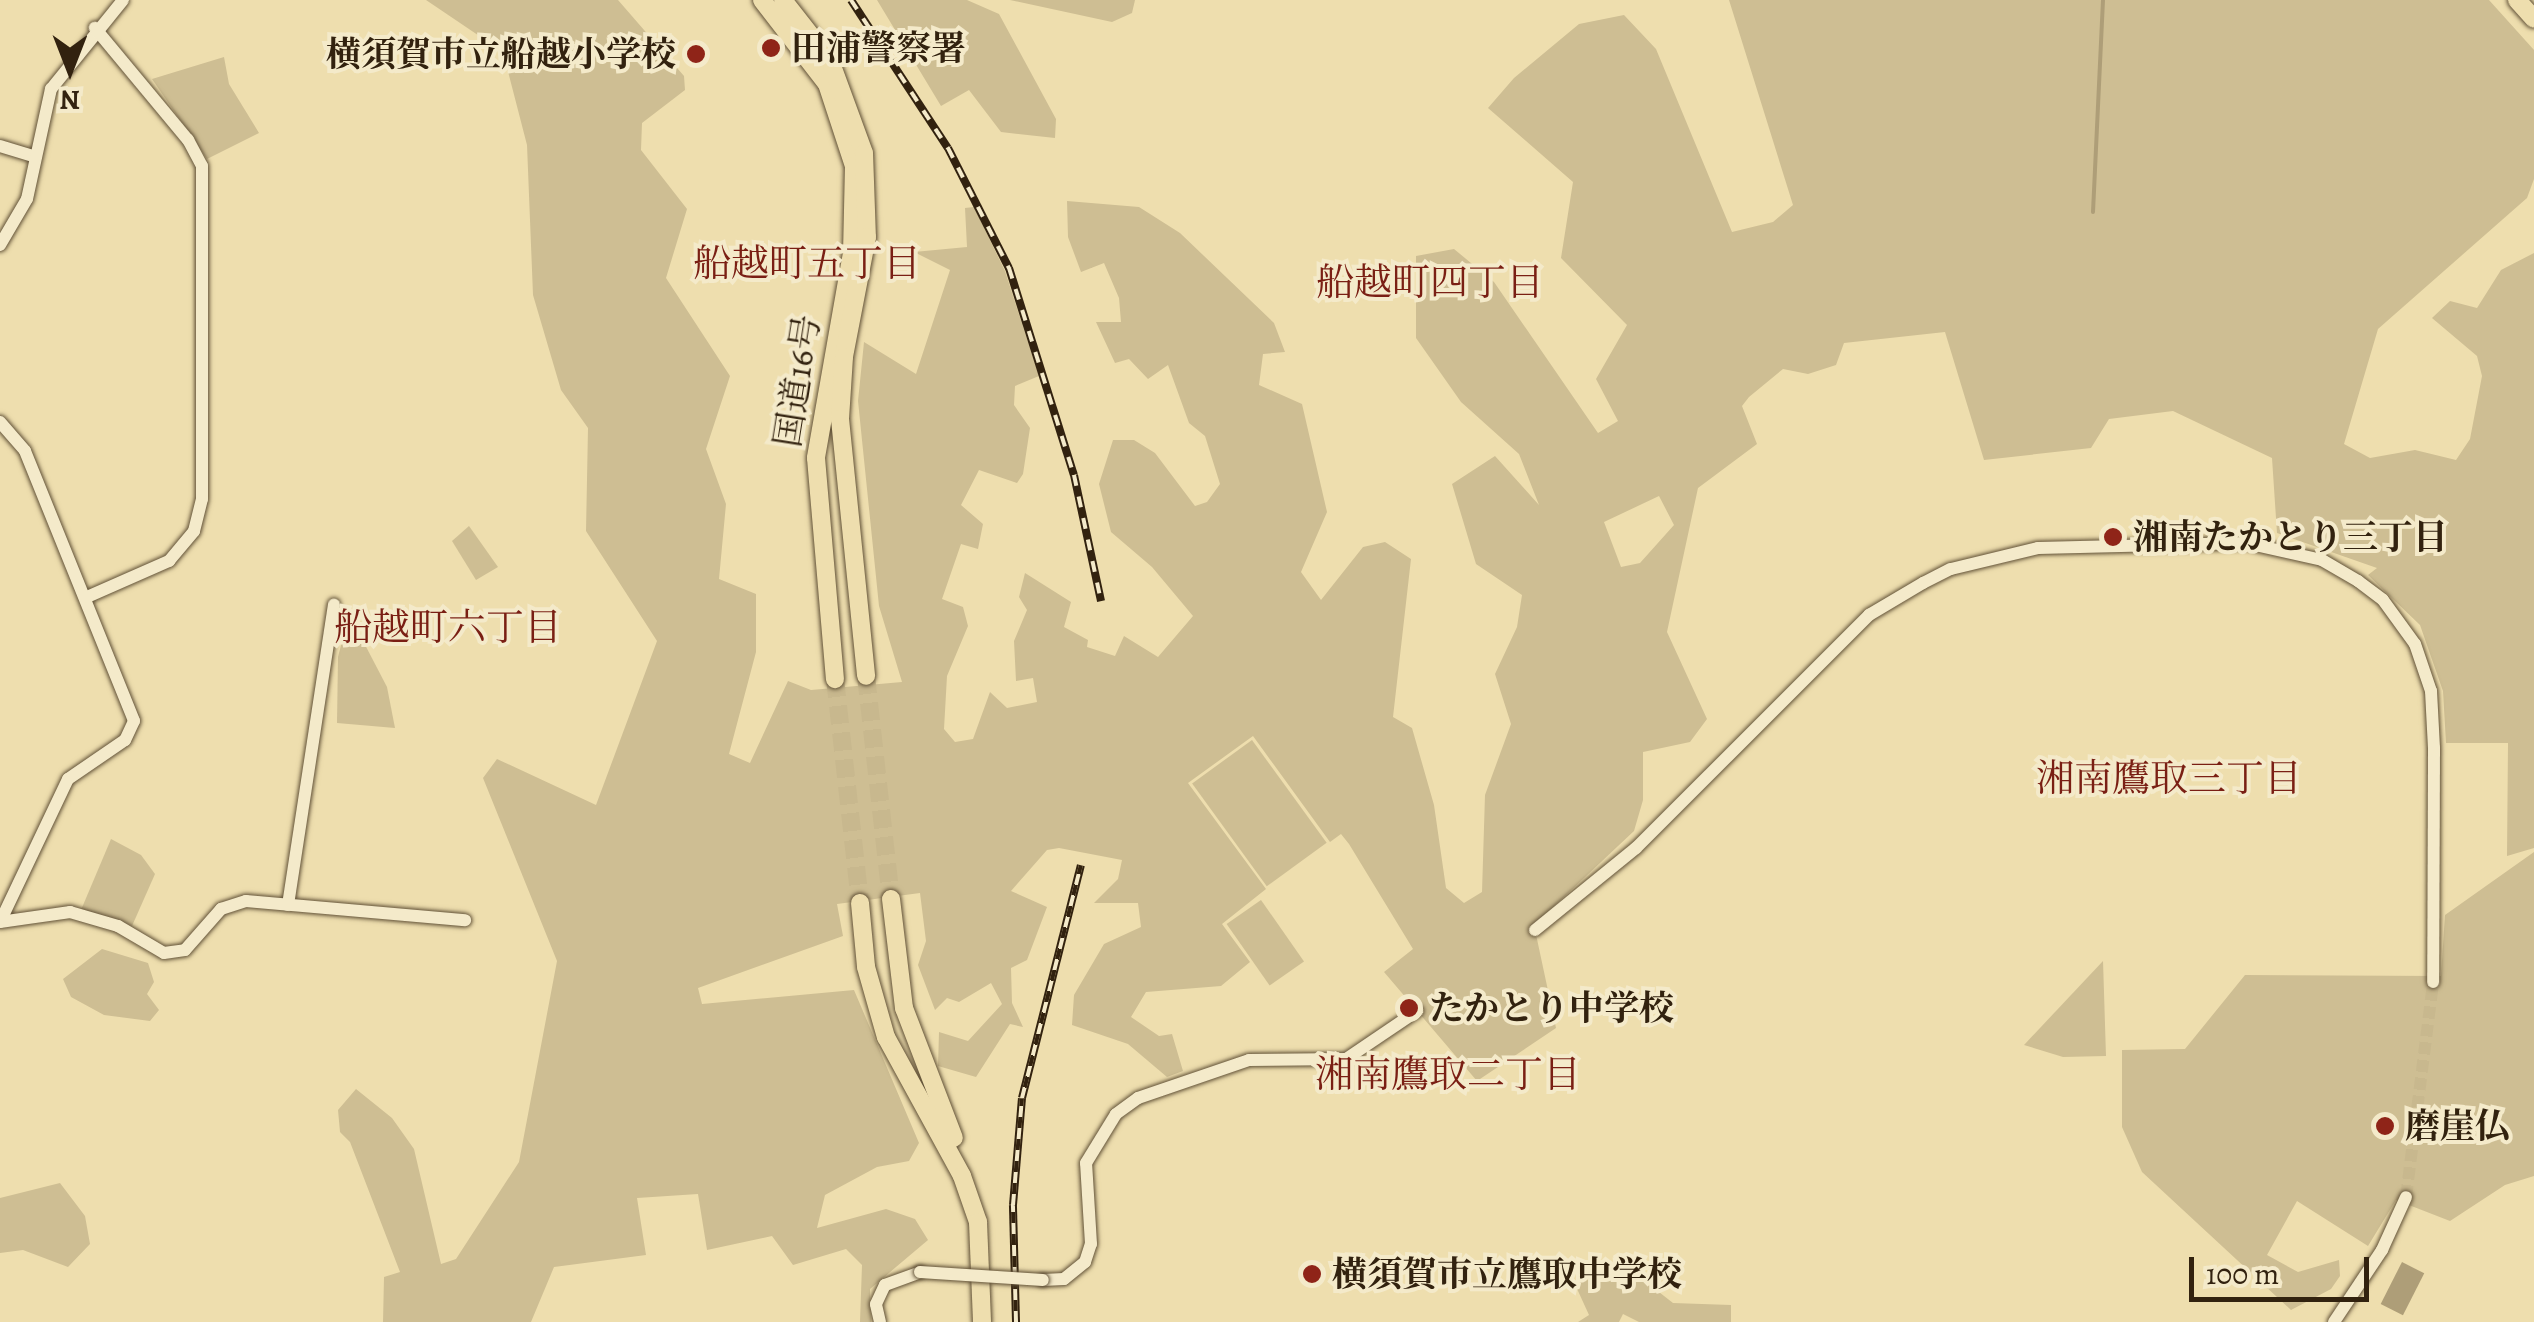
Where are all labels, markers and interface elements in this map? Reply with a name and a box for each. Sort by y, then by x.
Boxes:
north arrow [20,20,120,120]
place label: 田浦警察署 [791,27,966,69]
place label: 横須賀市立船越小学校 [326,33,676,75]
marker: 田浦警察署 [760,37,782,59]
marker: 横須賀市立船越小学校 [685,43,707,65]
text: N [60,81,80,119]
district label: 船越町五丁目 [693,241,921,287]
district label: 船越町四丁目 [1316,260,1544,306]
street label: 国道16号 [766,312,828,450]
place label: 湘南たかとり三丁目 [2133,516,2448,558]
marker: 湘南たかとり三丁目 [2102,526,2124,548]
district label: 船越町六丁目 [334,605,562,651]
district label: 湘南鷹取三丁目 [2036,756,2302,802]
place label: たかとり中学校 [1429,987,1674,1029]
marker: たかとり中学校 [1398,997,1420,1019]
district label: 湘南鷹取二丁目 [1315,1052,1581,1098]
place label: 磨崖仏 [2405,1105,2510,1147]
marker: 磨崖仏 [2374,1115,2396,1137]
scale bar [2194,1237,2374,1299]
place label: 横須賀市立鷹取中学校 [1332,1253,1682,1295]
text: 100 m [2206,1254,2279,1294]
marker: 横須賀市立鷹取中学校 [1301,1263,1323,1285]

